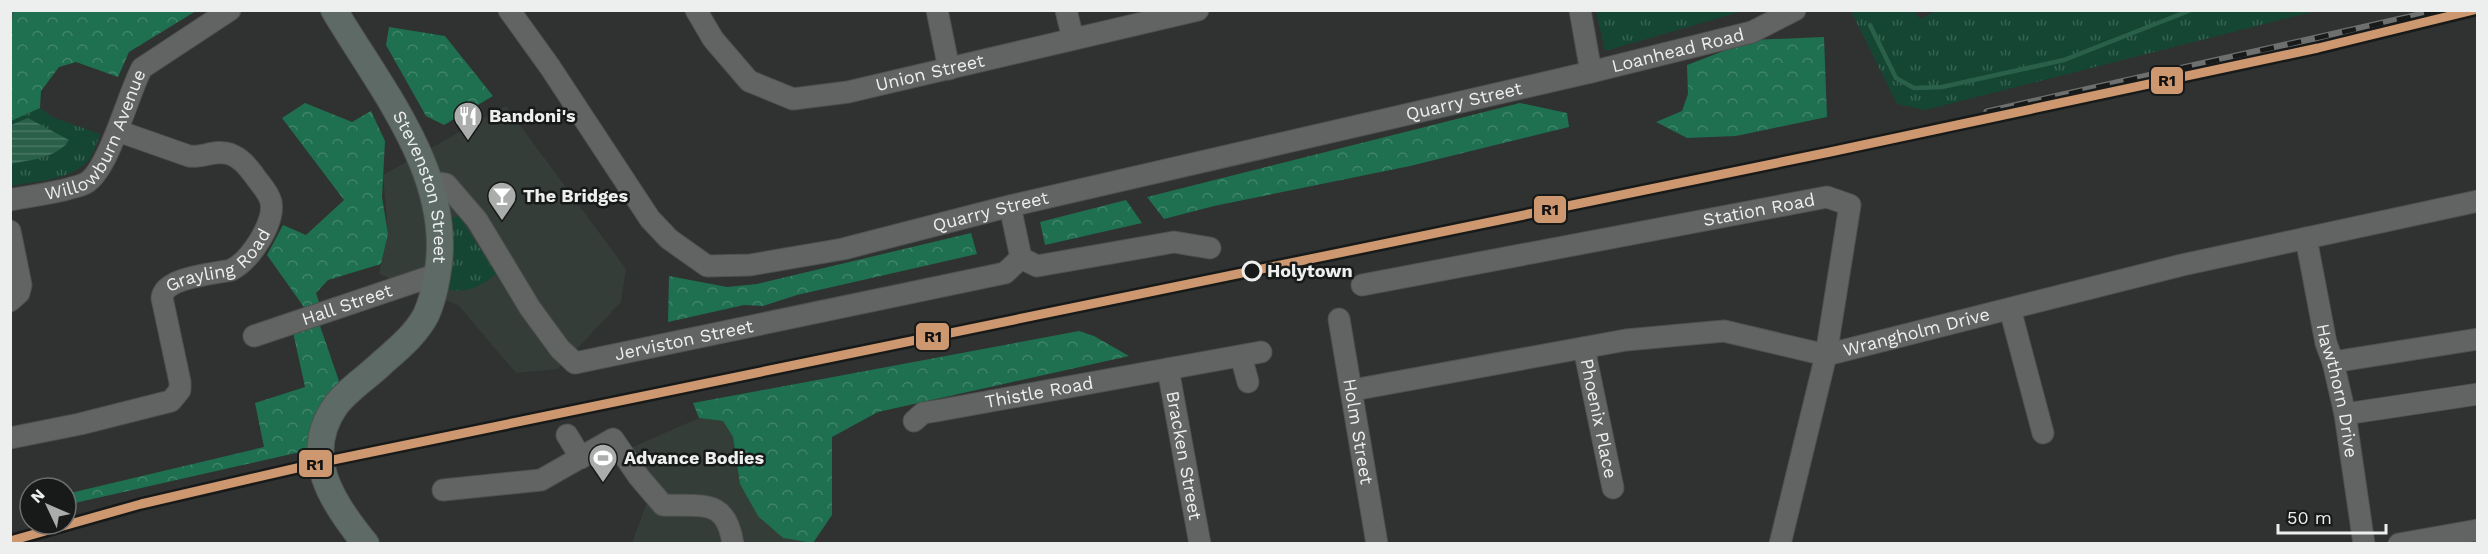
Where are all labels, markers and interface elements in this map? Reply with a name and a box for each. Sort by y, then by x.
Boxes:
street label: Loanhead Road [1609,23,1746,76]
street label: Union Street [873,49,987,95]
street label: Willowburn Avenue [43,66,150,204]
line badge: R1 [2150,66,2184,95]
text: R1 [2158,71,2176,90]
street label: Quarry Street [1404,77,1524,124]
restaurant icon: Bandoni's [452,100,484,142]
place label: Bandoni's [489,105,576,126]
street label: Stevenston Street [389,107,451,265]
bar icon: The Bridges [486,180,518,222]
place label: The Bridges [523,185,628,206]
street label: Quarry Street [930,186,1051,236]
street label: Station Road [1701,189,1817,230]
line badge: R1 [1533,195,1567,224]
text: R1 [1541,200,1559,219]
street label: Grayling Road [161,225,274,296]
place label: Holytown [1267,260,1353,281]
marker: Holytown [1242,261,1262,281]
street label: Hall Street [299,279,395,329]
street label: Wrangholm Drive [1841,303,1992,360]
street label: Jerviston Street [612,315,756,364]
line badge: R1 [915,322,950,351]
street label: Hawthorn Drive [2313,322,2362,459]
text: R1 [924,327,942,346]
street label: Phoenix Place [1576,357,1622,480]
street label: Thistle Road [983,372,1095,412]
street label: Holm Street [1339,377,1378,486]
street label: Bracken Street [1162,389,1207,522]
sports icon: Advance Bodies [587,442,619,484]
place label: Advance Bodies [624,447,765,468]
line badge: R1 [298,449,333,478]
text: R1 [306,455,324,474]
north arrow [18,476,78,536]
text: N [27,485,49,507]
scale bar [2278,497,2386,535]
text: 50 m [2287,507,2332,528]

